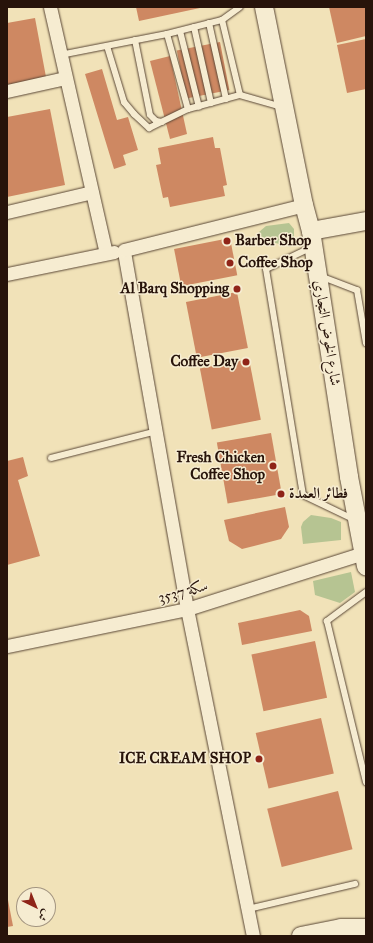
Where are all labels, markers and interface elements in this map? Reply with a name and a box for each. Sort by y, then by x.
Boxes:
place label: Barber Shop [235,232,311,250]
marker: Barber Shop [222,236,232,246]
place label: Coffee Shop [238,254,313,272]
marker: Coffee Shop [225,258,235,268]
street label: شارع الخوض التجاري [310,279,344,387]
place label: Al Barq Shopping [121,280,229,298]
marker: Al Barq Shopping [232,284,242,294]
place label: Coffee Day [170,353,238,371]
marker: Coffee Day [241,357,251,367]
place label: Fresh Chicken Coffee Shop [177,448,265,483]
marker: Fresh Chicken Coffee Shop [268,461,278,471]
place label: فطائر العمدة [289,485,348,503]
marker: فطائر العمدة [276,489,286,499]
street label: سكة 3537 [156,577,210,607]
place label: ICE CREAM SHOP [119,750,251,768]
marker: ICE CREAM SHOP [254,754,264,764]
north arrow [16,887,56,927]
text: ش [35,907,52,924]

